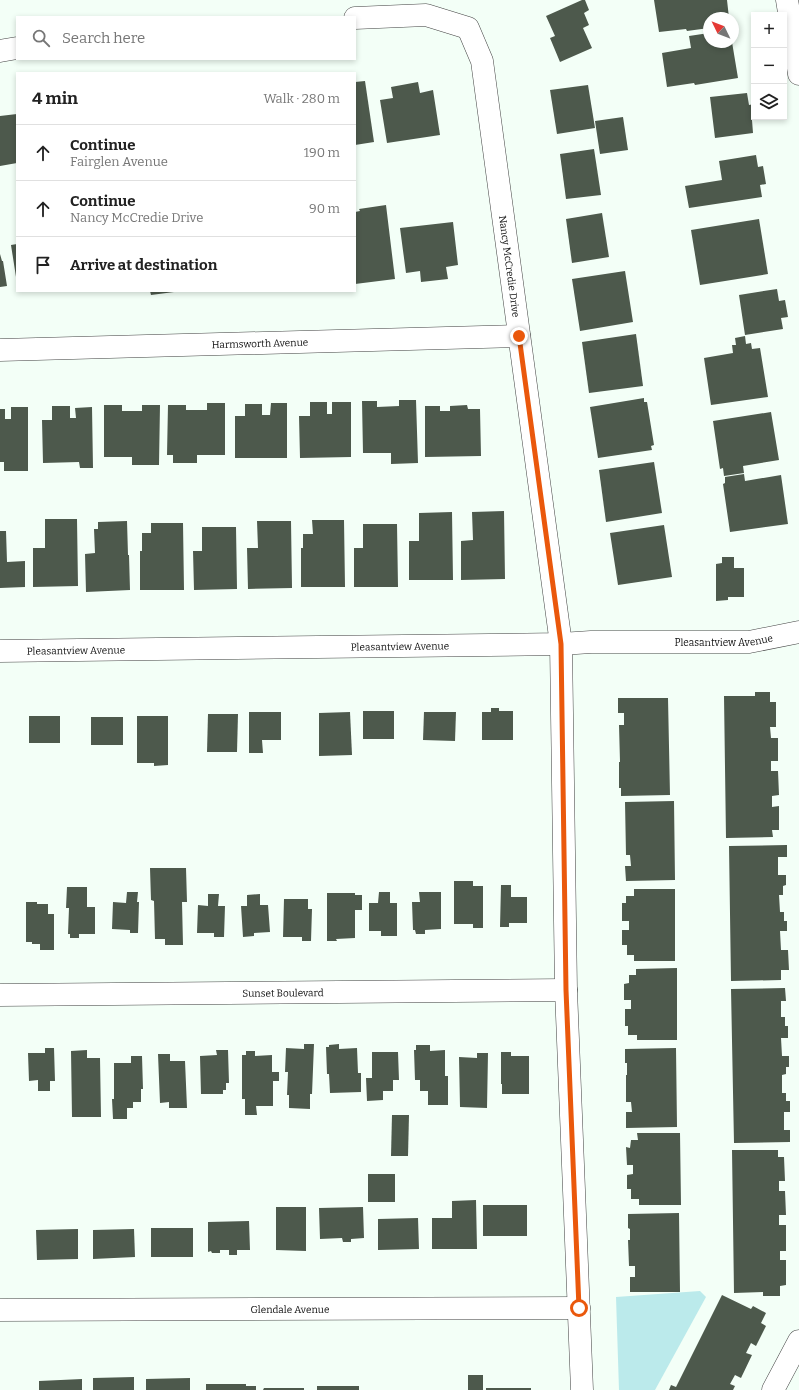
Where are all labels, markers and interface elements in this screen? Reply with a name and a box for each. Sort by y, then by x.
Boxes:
north arrow [703,12,739,48]
map controls [751,12,787,120]
button: + [751,12,787,48]
search box [16,16,356,60]
icon: search [30,27,52,49]
text: Search here [62,29,145,47]
button: − [751,48,787,84]
button: layers [751,84,787,120]
text: 4 min [32,88,78,109]
text: Walk · 280 m [263,91,340,106]
text: Continue [70,136,136,154]
icon: ahead [32,142,54,164]
text: 190 m [304,145,340,160]
text: Fairglen Avenue [70,154,168,169]
text: Continue [70,192,136,210]
icon: ahead [32,198,54,220]
text: 90 m [309,201,340,216]
text: Nancy McCredie Drive [70,210,203,225]
street label: Nancy McCredie Drive [496,215,522,318]
icon: arrive [32,254,54,276]
text: Arrive at destination [70,256,217,274]
route end [510,327,528,345]
street label: Harmsworth Avenue [211,337,308,351]
street label: Pleasantview Avenue [675,632,774,649]
street label: Pleasantview Avenue [351,640,449,654]
street label: Pleasantview Avenue [27,644,125,658]
street label: Sunset Boulevard [242,987,324,1000]
route start [570,1299,588,1317]
street label: Glendale Avenue [251,1304,329,1316]

